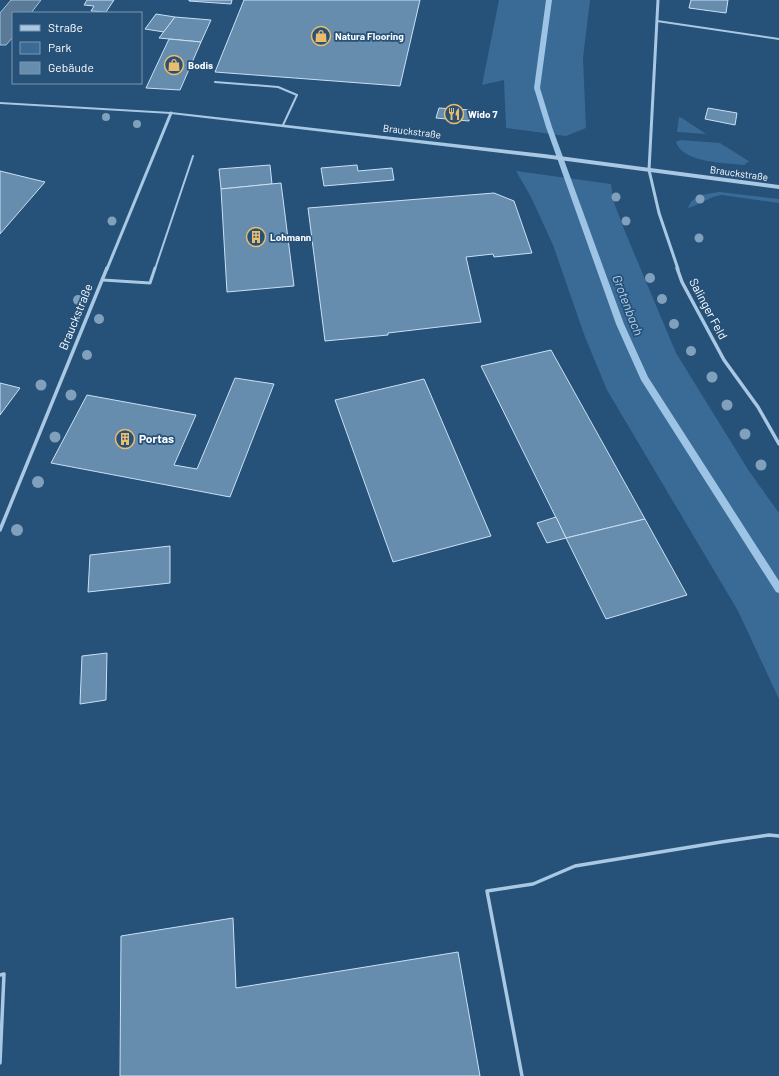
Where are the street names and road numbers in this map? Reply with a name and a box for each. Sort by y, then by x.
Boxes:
street label: Brauckstraße [382,121,442,141]
street label: Brauckstraße [709,163,769,183]
street label: Salinger Feld [687,276,731,341]
street label: Brauckstraße [55,281,95,352]

